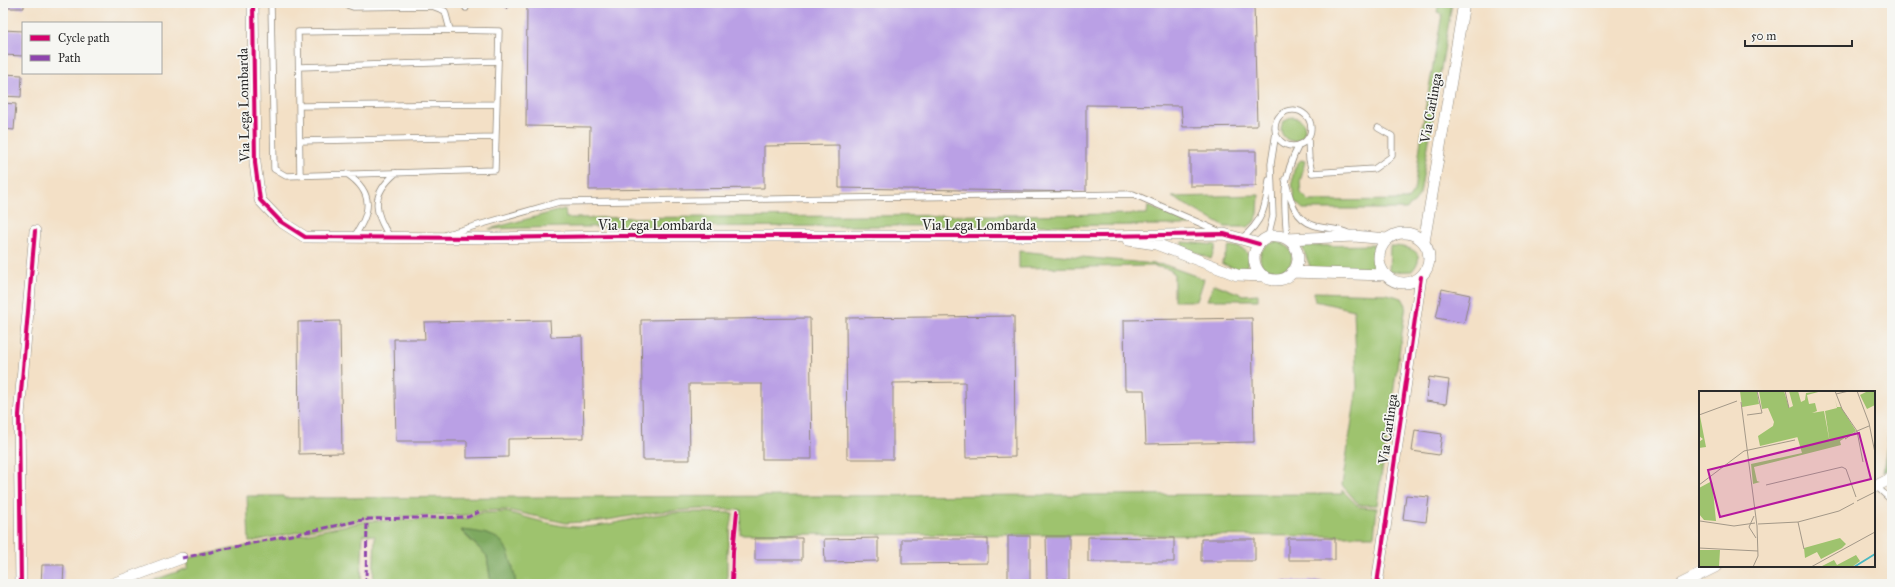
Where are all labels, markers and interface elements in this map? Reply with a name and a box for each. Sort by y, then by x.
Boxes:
legend [22,22,162,74]
scale bar [1745,22,1852,48]
text: 50 m [1751,29,1776,43]
text: Cycle path [58,31,110,45]
street label: Via Lega Lombarda [235,48,254,163]
text: Path [58,51,81,65]
street label: Via Carlinga [1416,72,1446,145]
street label: Via Lega Lombarda [597,217,712,234]
street label: Via Lega Lombarda [921,217,1036,234]
inset map [1699,391,1875,567]
street label: Via Carlinga [1375,393,1401,466]

